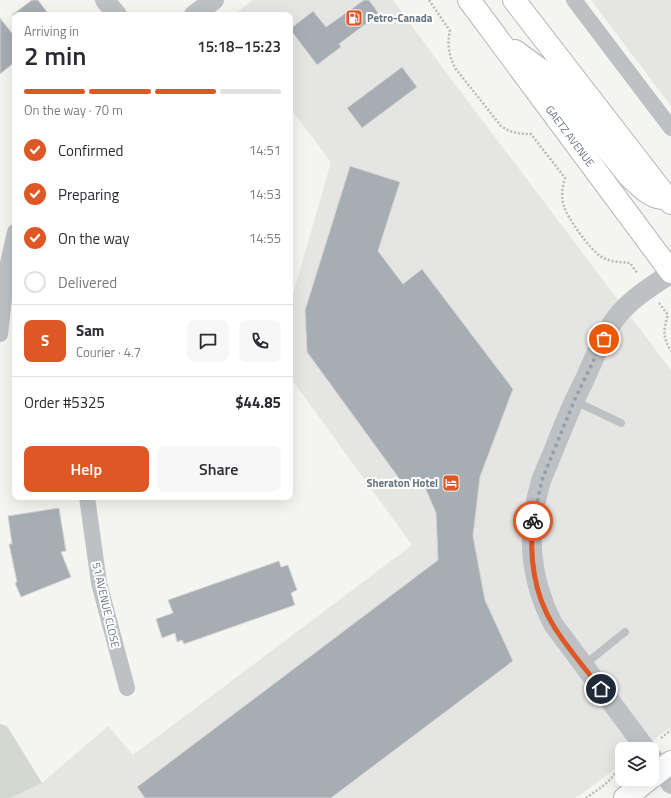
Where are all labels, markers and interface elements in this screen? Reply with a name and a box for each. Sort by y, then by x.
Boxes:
fuel station icon: Petro-Canada [344,8,364,28]
place label: Petro-Canada [367,10,433,26]
text: Arriving in [24,21,79,41]
text: 15:18–15:23 [197,35,281,58]
text: 2 min [24,36,87,75]
text: On the way · 70 m [24,100,123,120]
street label: GAETZ AVENUE [542,102,598,170]
icon: check [24,139,46,161]
text: Confirmed [58,139,123,162]
text: 14:51 [249,140,281,160]
icon: check [24,183,46,205]
text: Preparing [58,183,119,206]
text: 14:53 [249,184,281,204]
icon: check [24,227,46,249]
text: On the way [58,227,130,250]
text: 14:55 [249,228,281,248]
text: Delivered [58,271,117,294]
text: Sam [76,319,104,342]
button: chat [187,320,229,362]
button: phone [239,320,281,362]
pin [587,322,621,356]
icon: bag [593,328,615,350]
text: S [41,329,49,352]
text: Courier · 4.7 [76,342,141,362]
text: Order #5325 [24,391,105,414]
text: $44.85 [235,391,281,414]
button: Help [24,446,149,492]
button: Share [157,446,281,492]
hotel icon: Sheraton Hotel [441,473,461,493]
place label: Sheraton Hotel [366,475,438,491]
courier [513,501,553,541]
icon: bike [522,510,544,532]
street label: 51 AVENUE CLOSE [88,561,124,649]
pin [584,672,618,706]
icon: home [590,678,612,700]
map controls [615,742,659,786]
button: layers [615,742,659,786]

